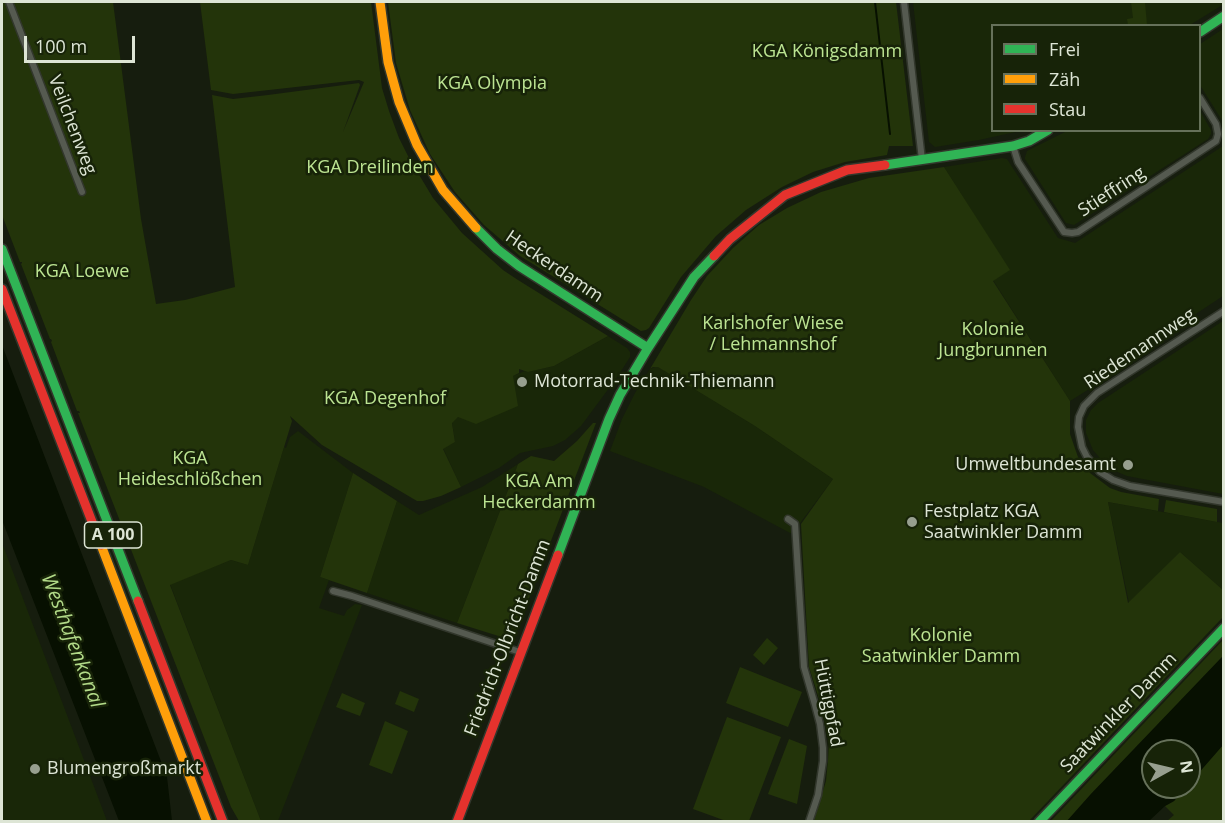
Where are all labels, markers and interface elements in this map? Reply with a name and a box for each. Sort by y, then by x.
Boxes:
scale bar [27,24,138,62]
legend [991,24,1201,132]
text: 100 m [35,34,87,58]
text: Frei [1049,37,1080,61]
park label: KGA Königsdamm [752,41,902,63]
text: Zäh [1049,67,1080,91]
street label: Veilchenweg [43,72,101,178]
park label: KGA Olympia [437,73,547,95]
text: Stau [1049,97,1086,121]
park label: KGA Dreilinden [306,157,434,179]
street label: Stieffring [1074,162,1150,222]
street label: Heckerdamm [501,226,607,308]
park label: KGA Loewe [35,261,129,283]
street label: Riedemannweg [1080,304,1200,394]
park label: Karlshofer Wiese / Lehmannshof [702,313,844,356]
park label: Kolonie Jungbrunnen [938,319,1048,362]
place label: Motorrad-Technik-Thiemann [534,371,775,393]
marker: Motorrad-Technik-Thiemann [515,375,529,389]
park label: KGA Degenhof [324,388,446,410]
park label: KGA Heideschlößchen [118,448,262,490]
place label: Umweltbundesamt [955,454,1116,476]
marker: Umweltbundesamt [1121,458,1135,472]
park label: KGA Am Heckerdamm [482,471,596,514]
place label: Festplatz KGA Saatwinkler Damm [924,501,1082,544]
marker: Festplatz KGA Saatwinkler Damm [905,515,919,529]
road number: A 100 [84,522,142,548]
street label: Friedrich-Olbricht-Damm [460,536,556,740]
water label: Westhafenkanal [35,571,109,711]
park label: Kolonie Saatwinkler Damm [862,625,1020,668]
street label: Saatwinkler Damm [1056,649,1182,777]
street label: Hüttigpfad [809,657,847,749]
north arrow [1141,739,1201,799]
place label: Blumengroßmarkt [47,758,201,780]
text: N [1175,759,1199,775]
marker: Blumengroßmarkt [28,762,42,776]

